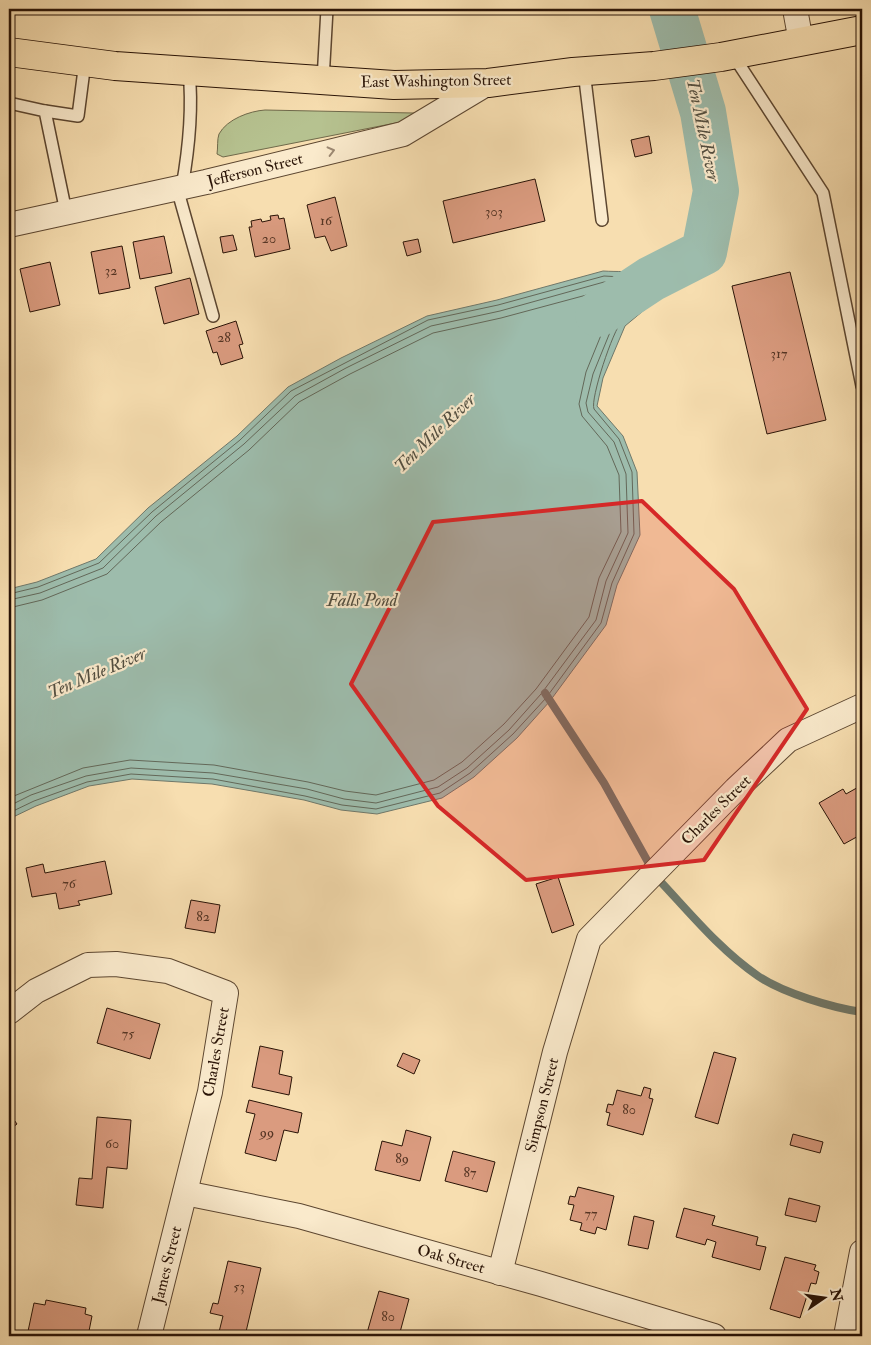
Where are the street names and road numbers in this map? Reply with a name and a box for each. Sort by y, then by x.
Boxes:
street label: East Washington Street [360,70,512,92]
street label: Jefferson Street [204,148,305,193]
street label: Charles Street [677,771,755,849]
street label: Charles Street [198,1006,234,1098]
street label: Simpson Street [521,1056,564,1155]
street label: James Street [147,1224,187,1307]
street label: Oak Street [415,1240,487,1278]

